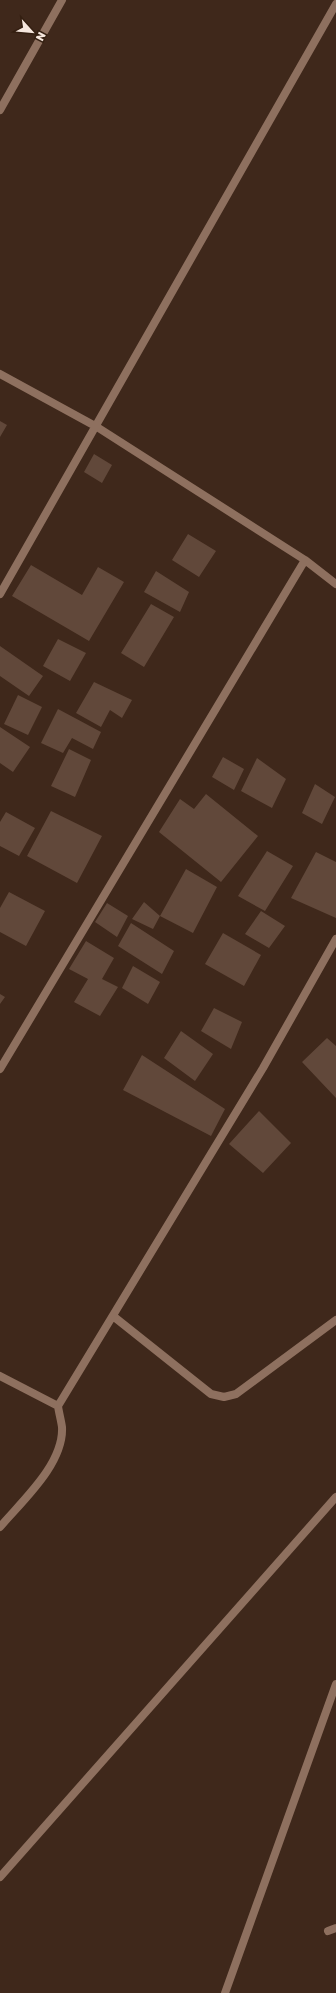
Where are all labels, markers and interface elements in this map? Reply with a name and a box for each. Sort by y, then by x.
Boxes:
north arrow [12,12,52,52]
text: N [34,30,49,43]

